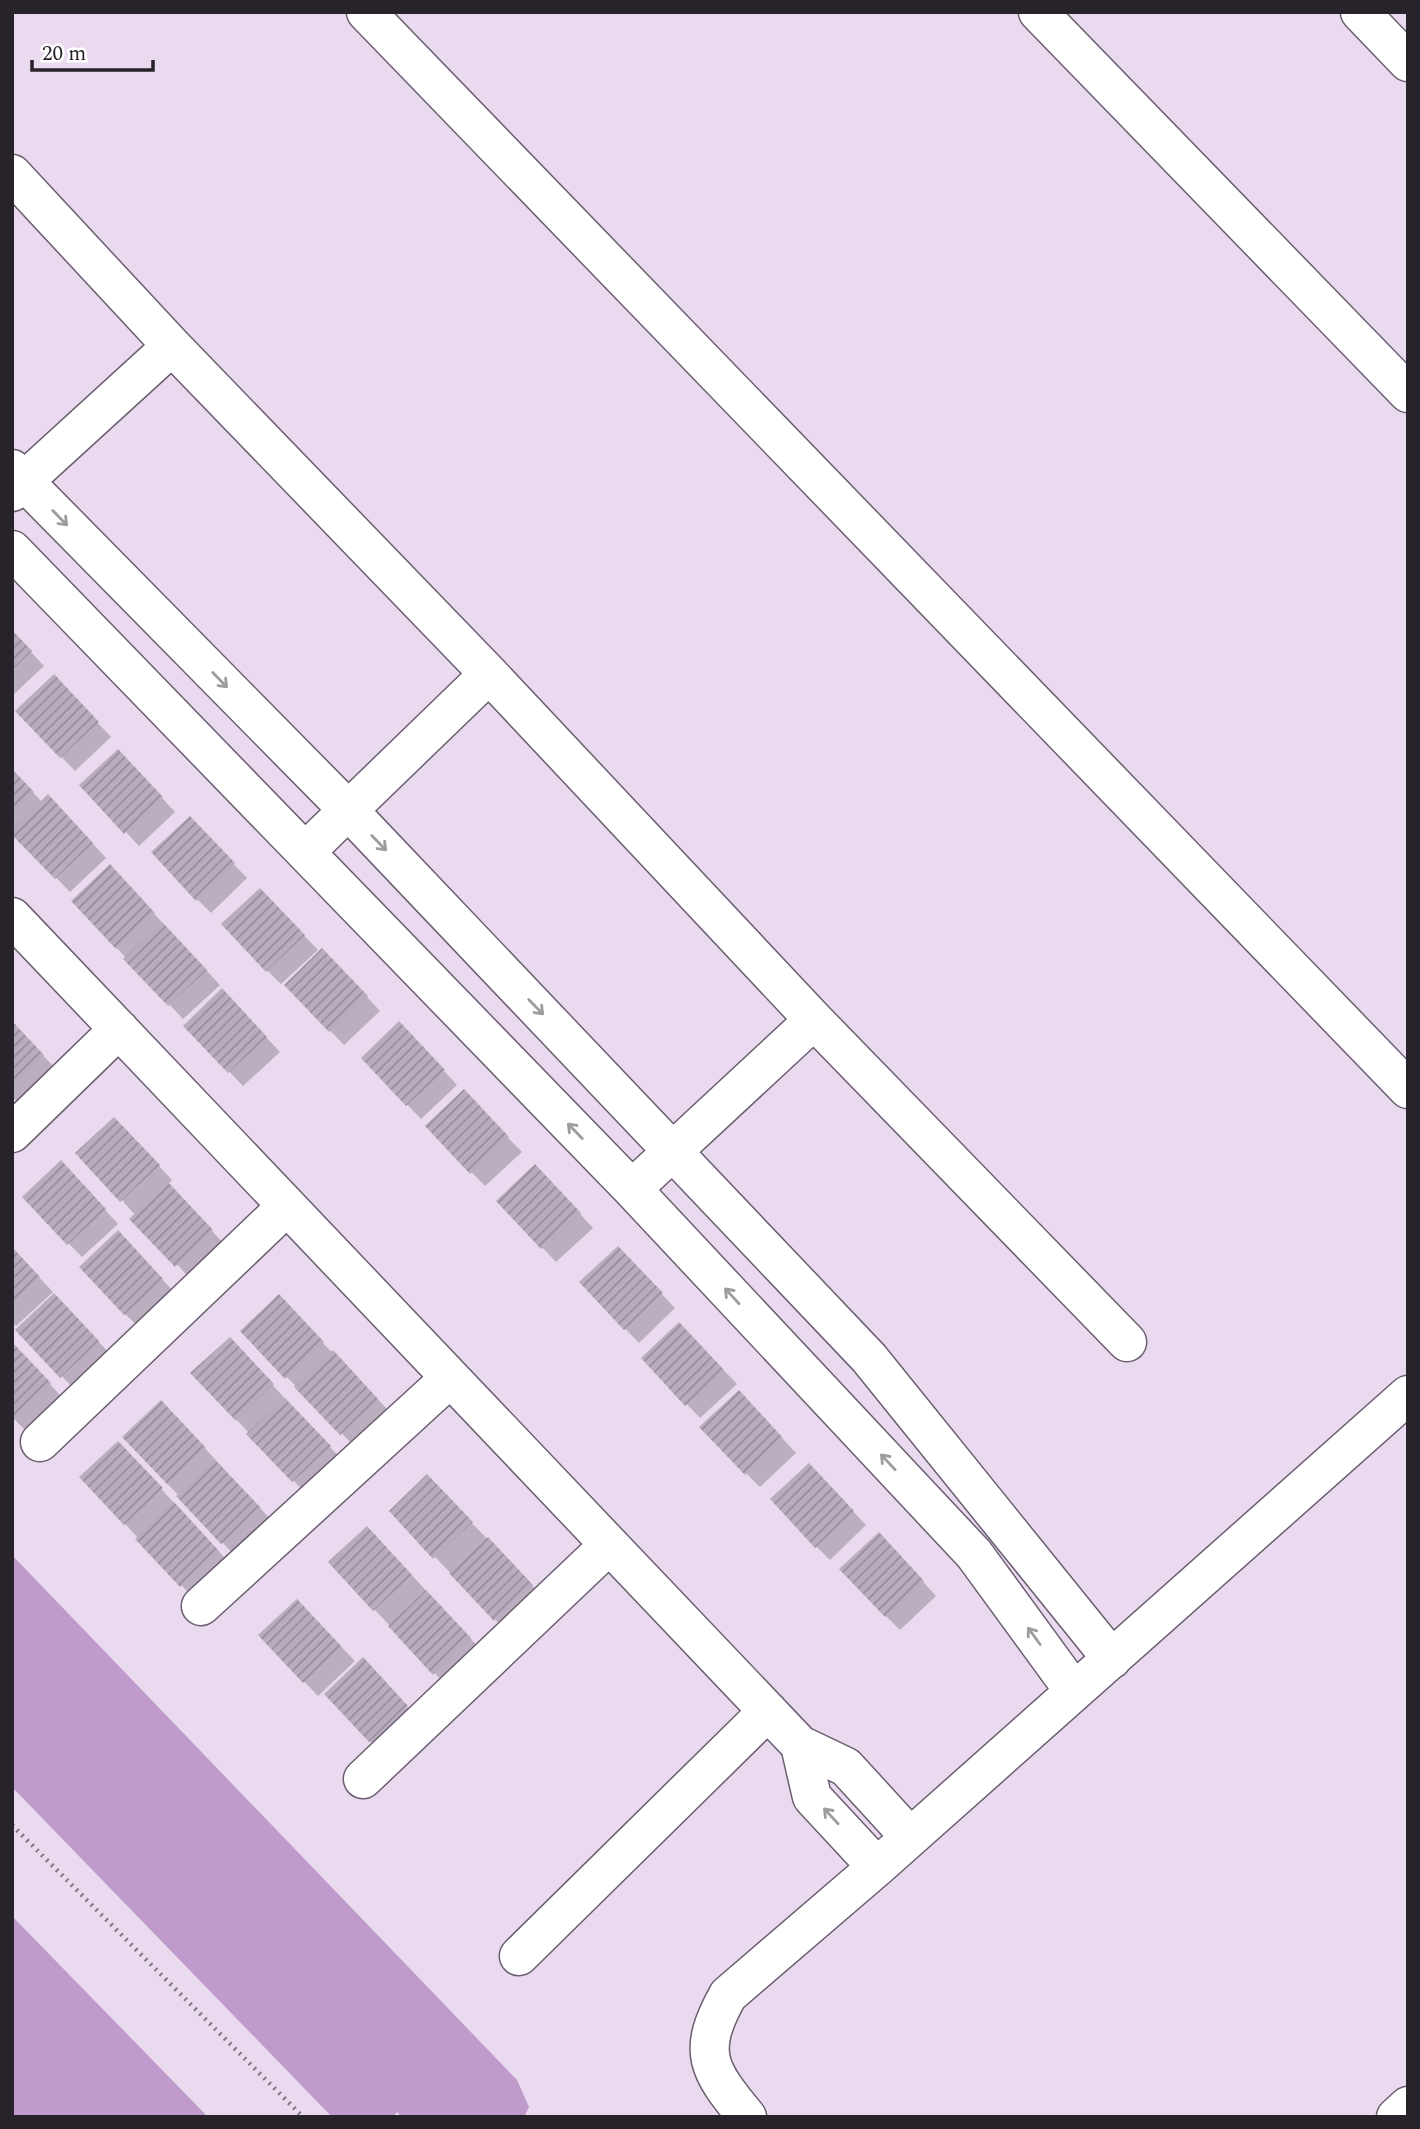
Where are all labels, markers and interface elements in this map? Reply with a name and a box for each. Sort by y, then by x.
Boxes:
scale bar [32,28,152,72]
text: 20 m [42,38,86,70]
one-way arrow [52,509,69,526]
one-way arrow [211,671,228,688]
one-way arrow [370,834,387,851]
one-way arrow [527,998,544,1015]
one-way arrow [567,1123,584,1140]
one-way arrow [724,1287,740,1305]
one-way arrow [879,1454,896,1471]
one-way arrow [1027,1627,1041,1646]
one-way arrow [823,1807,839,1825]

